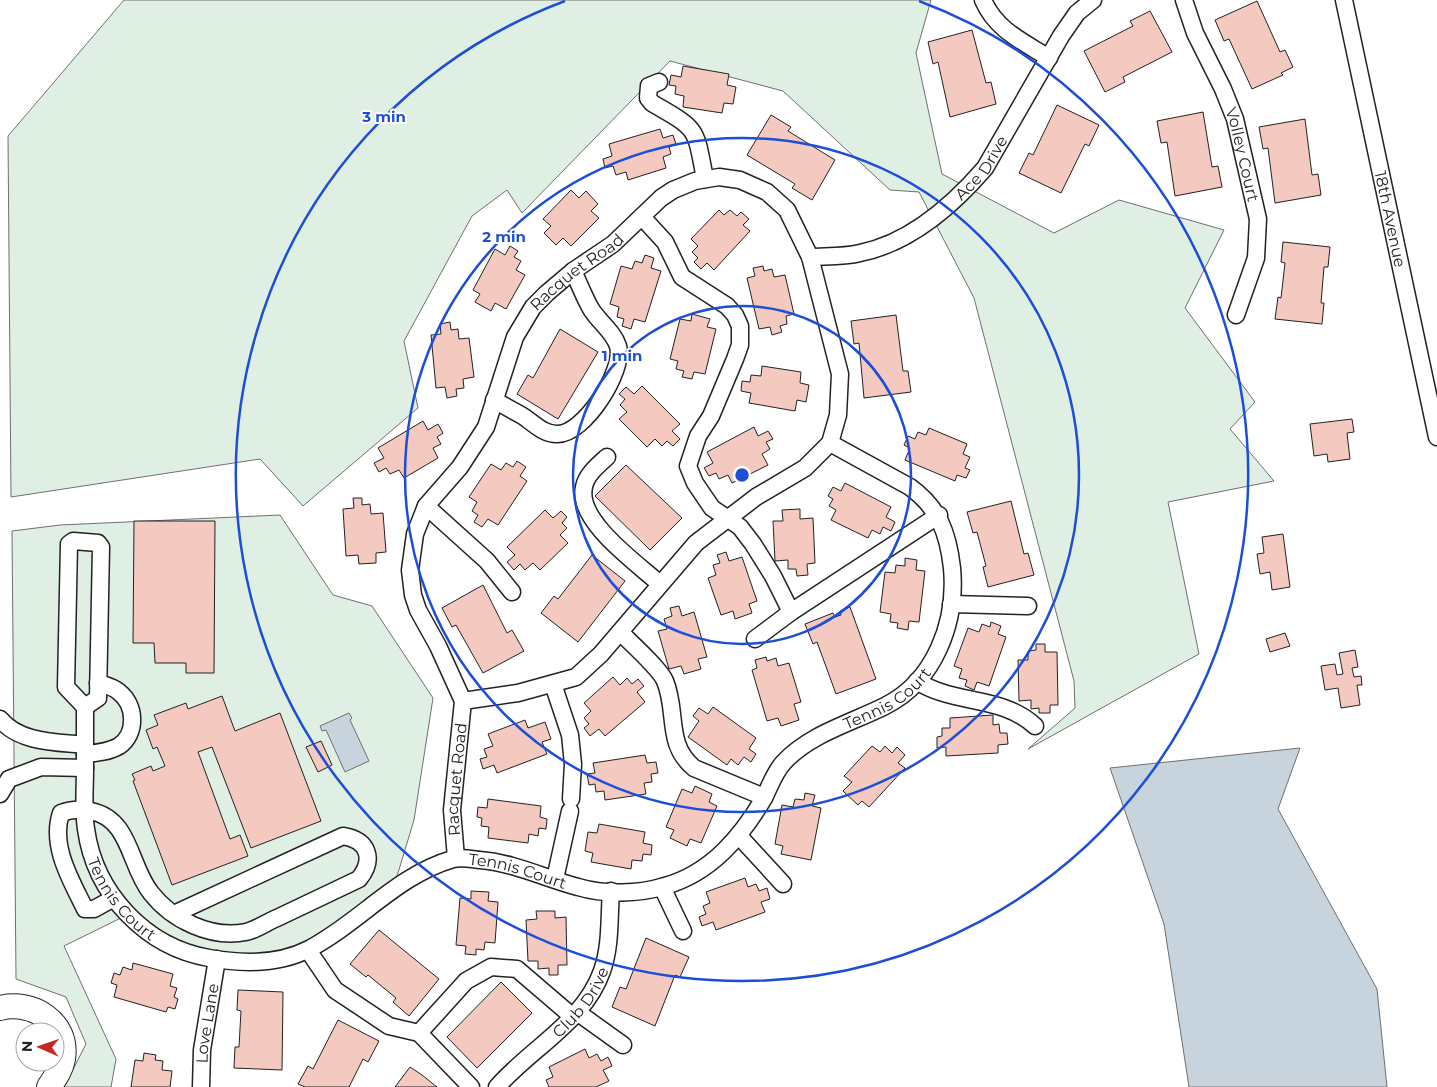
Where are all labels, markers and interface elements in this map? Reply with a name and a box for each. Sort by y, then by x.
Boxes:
street label: Volley Court [1221,105,1263,204]
text: 3 min [361,107,406,126]
street label: Ace Drive [951,132,1012,204]
street label: 18th Avenue [1371,169,1410,269]
text: 2 min [482,227,526,246]
street label: Racquet Road [526,230,628,314]
text: 1 min [602,346,642,365]
centre of rings [733,466,751,484]
street label: Tennis Court [841,664,935,733]
street label: Racquet Road [443,722,471,837]
street label: Tennis Court [468,850,569,893]
street label: Tennis Court [84,855,160,945]
street label: Club Drive [549,964,613,1042]
street label: Love Lane [192,982,223,1064]
north arrow [15,1022,65,1072]
text: N [18,1041,36,1053]

